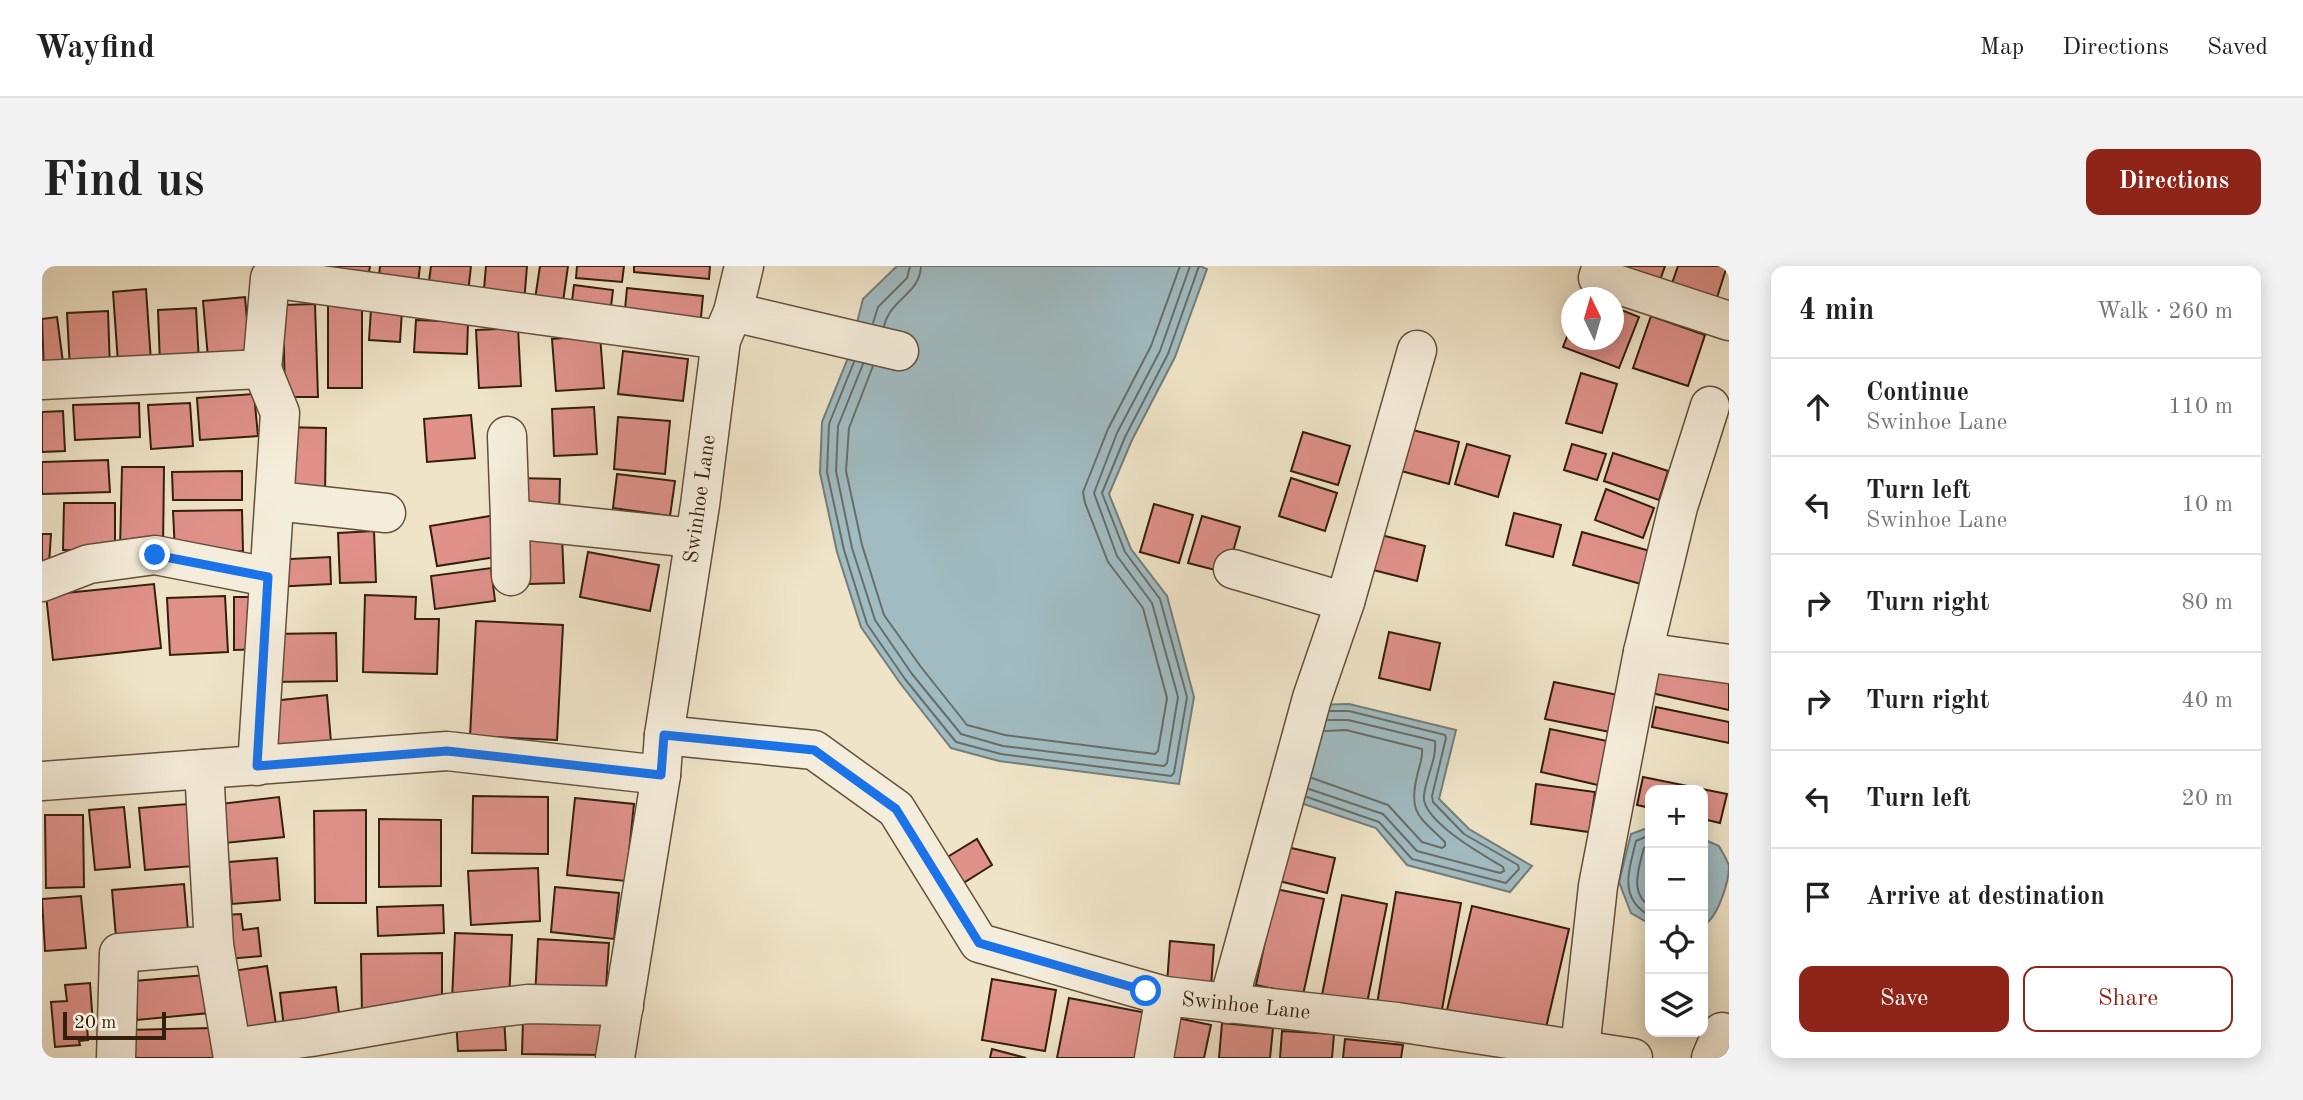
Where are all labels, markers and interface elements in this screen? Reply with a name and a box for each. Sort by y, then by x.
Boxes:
text: Wayfind [35,32,155,65]
text: Map [1980,36,2024,60]
text: Directions [2062,36,2169,60]
text: Saved [2207,36,2268,60]
button: Directions [2086,149,2261,215]
text: Find us [42,158,205,207]
north arrow [1561,287,1624,350]
text: 4 min [1799,296,1874,326]
text: Walk · 260 m [2097,300,2233,323]
text: Continue [1866,380,1969,406]
icon: ahead [1799,388,1837,426]
text: 110 m [2168,395,2233,418]
text: Swinhoe Lane [1866,411,2007,434]
street label: Swinhoe Lane [681,434,720,565]
text: Turn left [1866,478,1971,504]
icon: left [1799,486,1837,524]
text: 10 m [2182,493,2233,516]
text: Swinhoe Lane [1866,509,2007,532]
route end [139,539,170,570]
icon: right [1799,584,1837,622]
text: Turn right [1866,590,1989,616]
text: 80 m [2182,591,2233,614]
icon: right [1799,682,1837,720]
text: Turn right [1866,688,1989,714]
text: 40 m [2182,689,2233,712]
icon: left [1799,780,1837,818]
map controls [1645,785,1708,1037]
button: + [1645,785,1708,848]
text: Turn left [1866,786,1971,812]
text: 20 m [2182,787,2233,810]
button: − [1645,848,1708,911]
icon: arrive [1799,878,1837,916]
text: Arrive at destination [1866,884,2105,910]
button: locate [1645,911,1708,974]
button: Save [1799,966,2009,1032]
button: Share [2023,966,2233,1032]
button: layers [1645,974,1708,1037]
route start [1130,975,1161,1006]
street label: Swinhoe Lane [1181,989,1311,1024]
scale bar [63,1009,166,1041]
text: 20 m [74,1014,116,1033]

